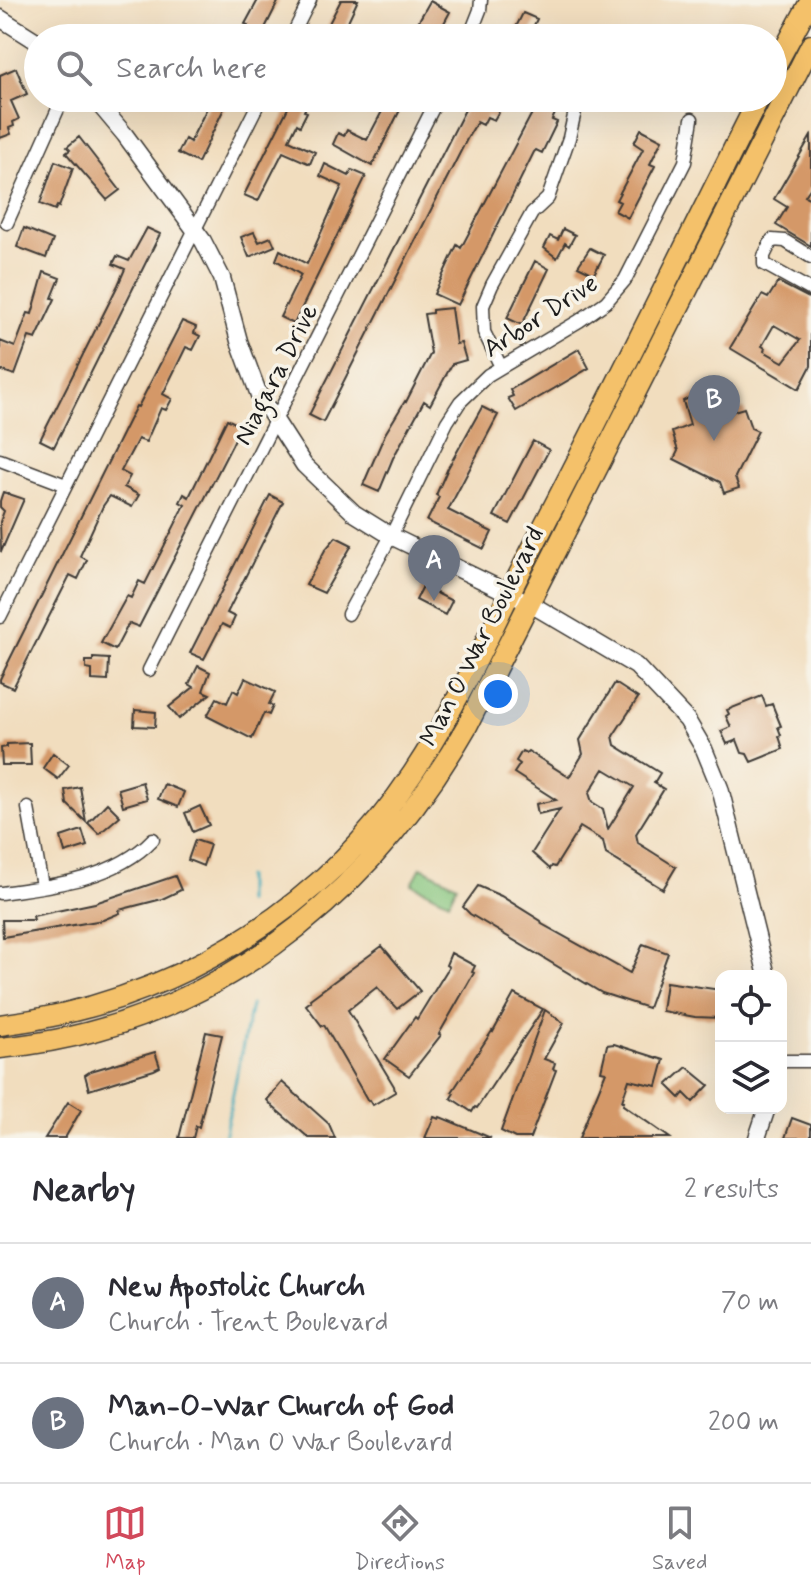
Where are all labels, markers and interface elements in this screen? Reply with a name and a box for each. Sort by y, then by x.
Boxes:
search box [24,24,787,112]
icon: search [52,46,96,90]
text: Search here [116,49,267,88]
street label: Arbor Drive [477,267,605,366]
street label: Niagara Drive [227,299,330,453]
pin: B [688,375,740,441]
street label: Man O War Boulevard [413,521,553,753]
pin: A [408,535,460,601]
your location [478,674,518,714]
map controls [715,970,787,1114]
button: locate [715,970,787,1042]
button: layers [715,1042,787,1114]
text: Nearby [32,1168,136,1213]
text: 2 results [684,1173,779,1207]
text: New Apostolic Church [108,1267,366,1306]
text: A [49,1286,67,1320]
text: 70 m [721,1286,779,1320]
text: Church · Trent Boulevard [108,1306,388,1340]
text: Man-O-War Church of God [108,1387,455,1426]
text: B [50,1406,66,1440]
text: 200 m [708,1406,779,1440]
text: Church · Man O War Boulevard [108,1426,453,1460]
tab: Map [103,1501,147,1577]
tab: Directions [354,1501,445,1577]
tab: Saved [652,1501,707,1577]

